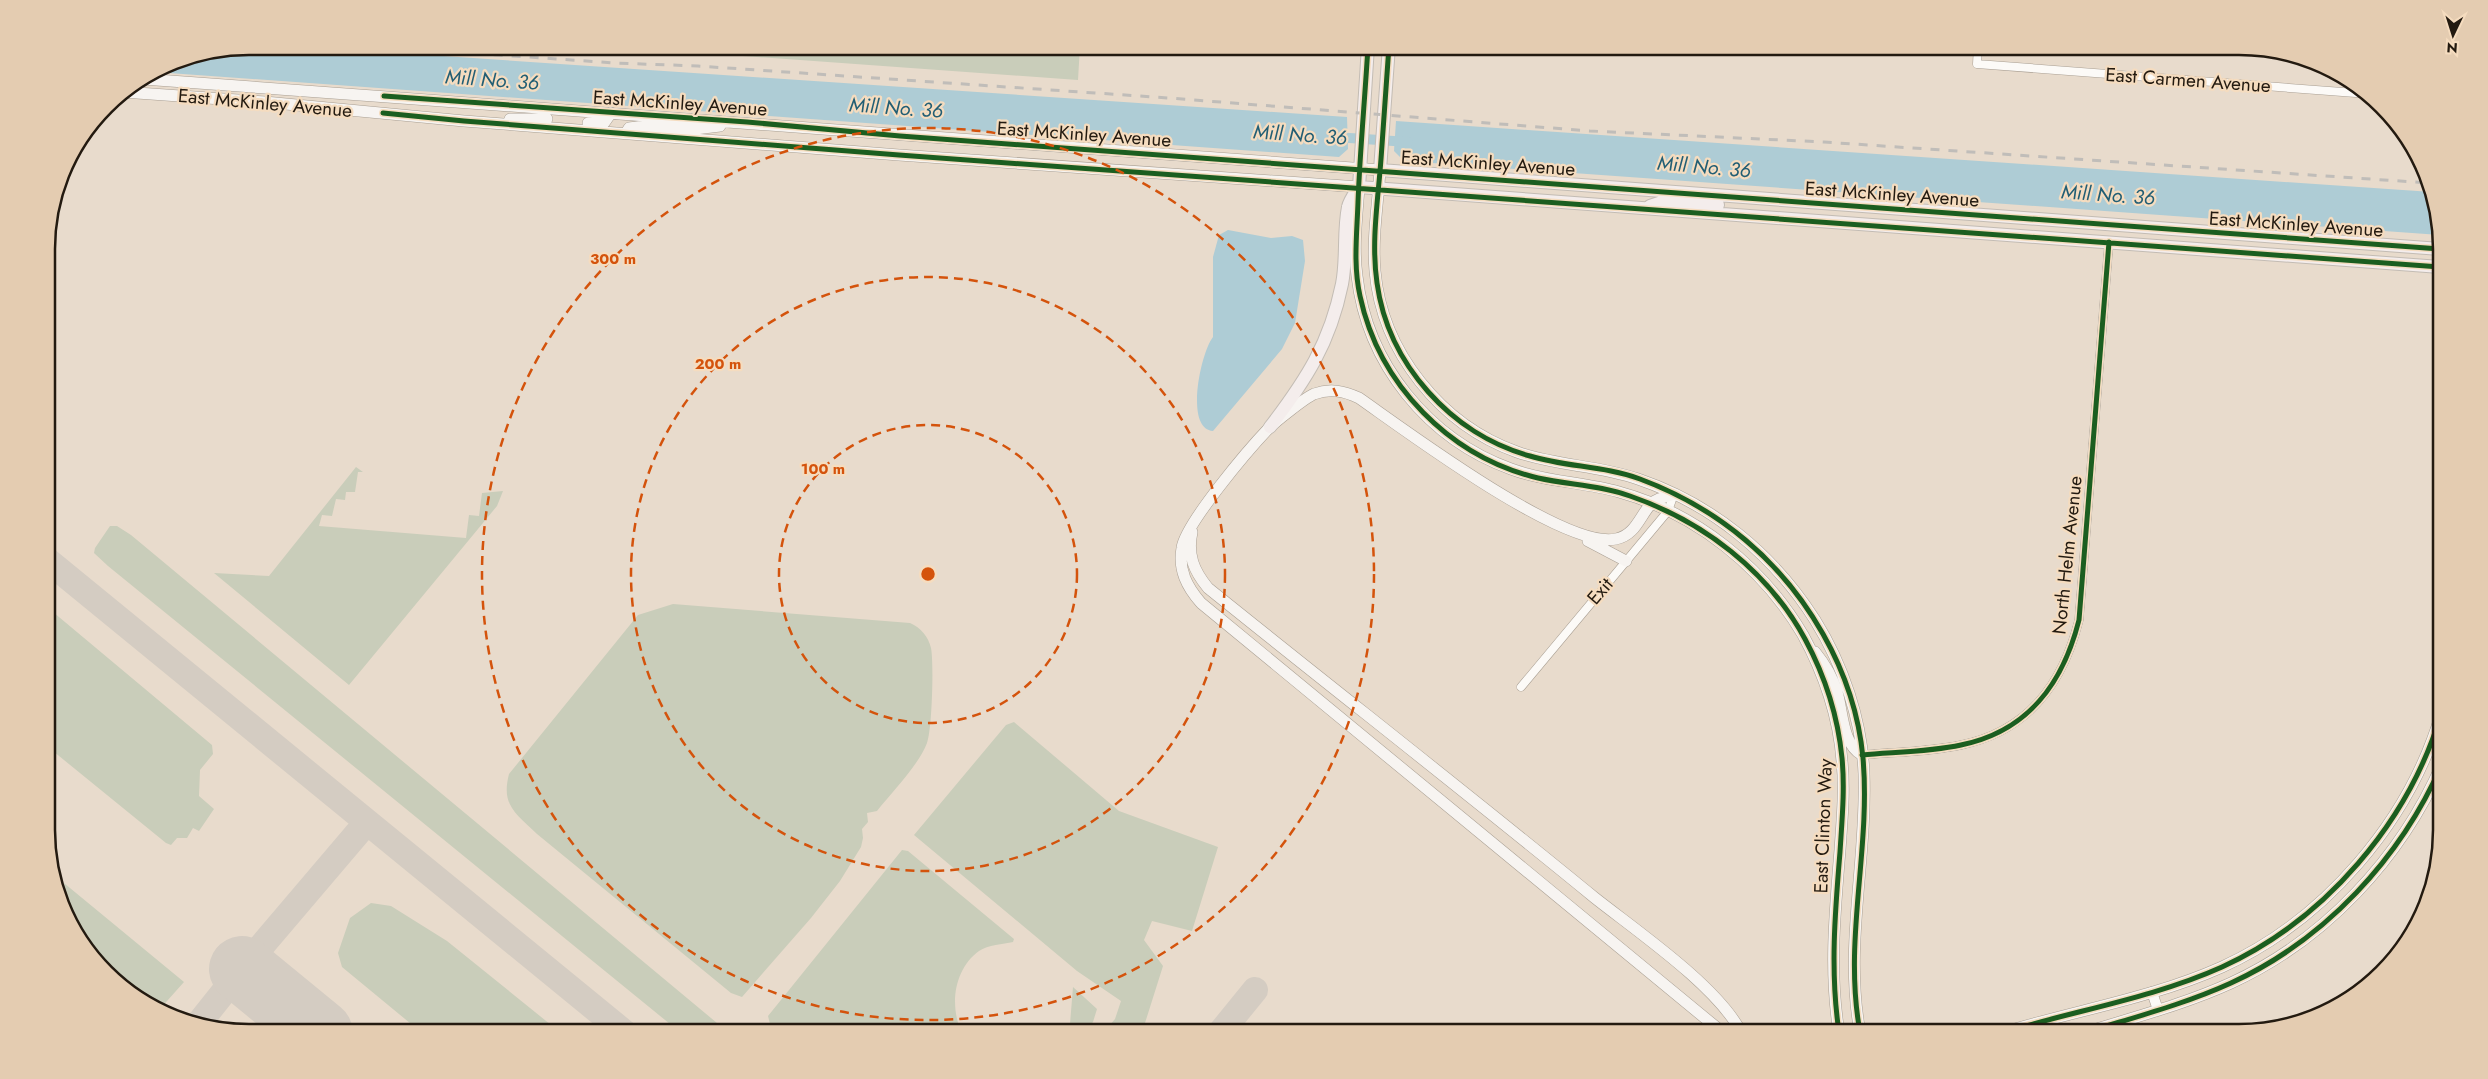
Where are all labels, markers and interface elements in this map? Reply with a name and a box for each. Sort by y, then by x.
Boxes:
north arrow [2428,10,2478,60]
text: N [2446,38,2458,58]
street label: East Carmen Avenue [2104,61,2272,99]
water label: Mill No. 36 [444,62,540,98]
street label: East McKinley Avenue [177,82,353,124]
street label: East McKinley Avenue [592,83,768,123]
water label: Mill No. 36 [848,90,944,126]
street label: East McKinley Avenue [996,114,1172,154]
water label: Mill No. 36 [1252,117,1348,153]
street label: East McKinley Avenue [1400,143,1576,183]
water label: Mill No. 36 [1656,148,1752,186]
street label: East McKinley Avenue [1804,174,1980,214]
water label: Mill No. 36 [2060,177,2156,213]
street label: East McKinley Avenue [2208,204,2384,244]
text: 300 m [590,248,636,270]
text: 200 m [695,353,741,375]
text: 100 m [801,458,845,480]
street label: North Helm Avenue [2045,474,2089,636]
centre of rings [919,565,937,583]
street label: Exit [1581,571,1620,610]
street label: East Clinton Way [1807,758,1839,894]

